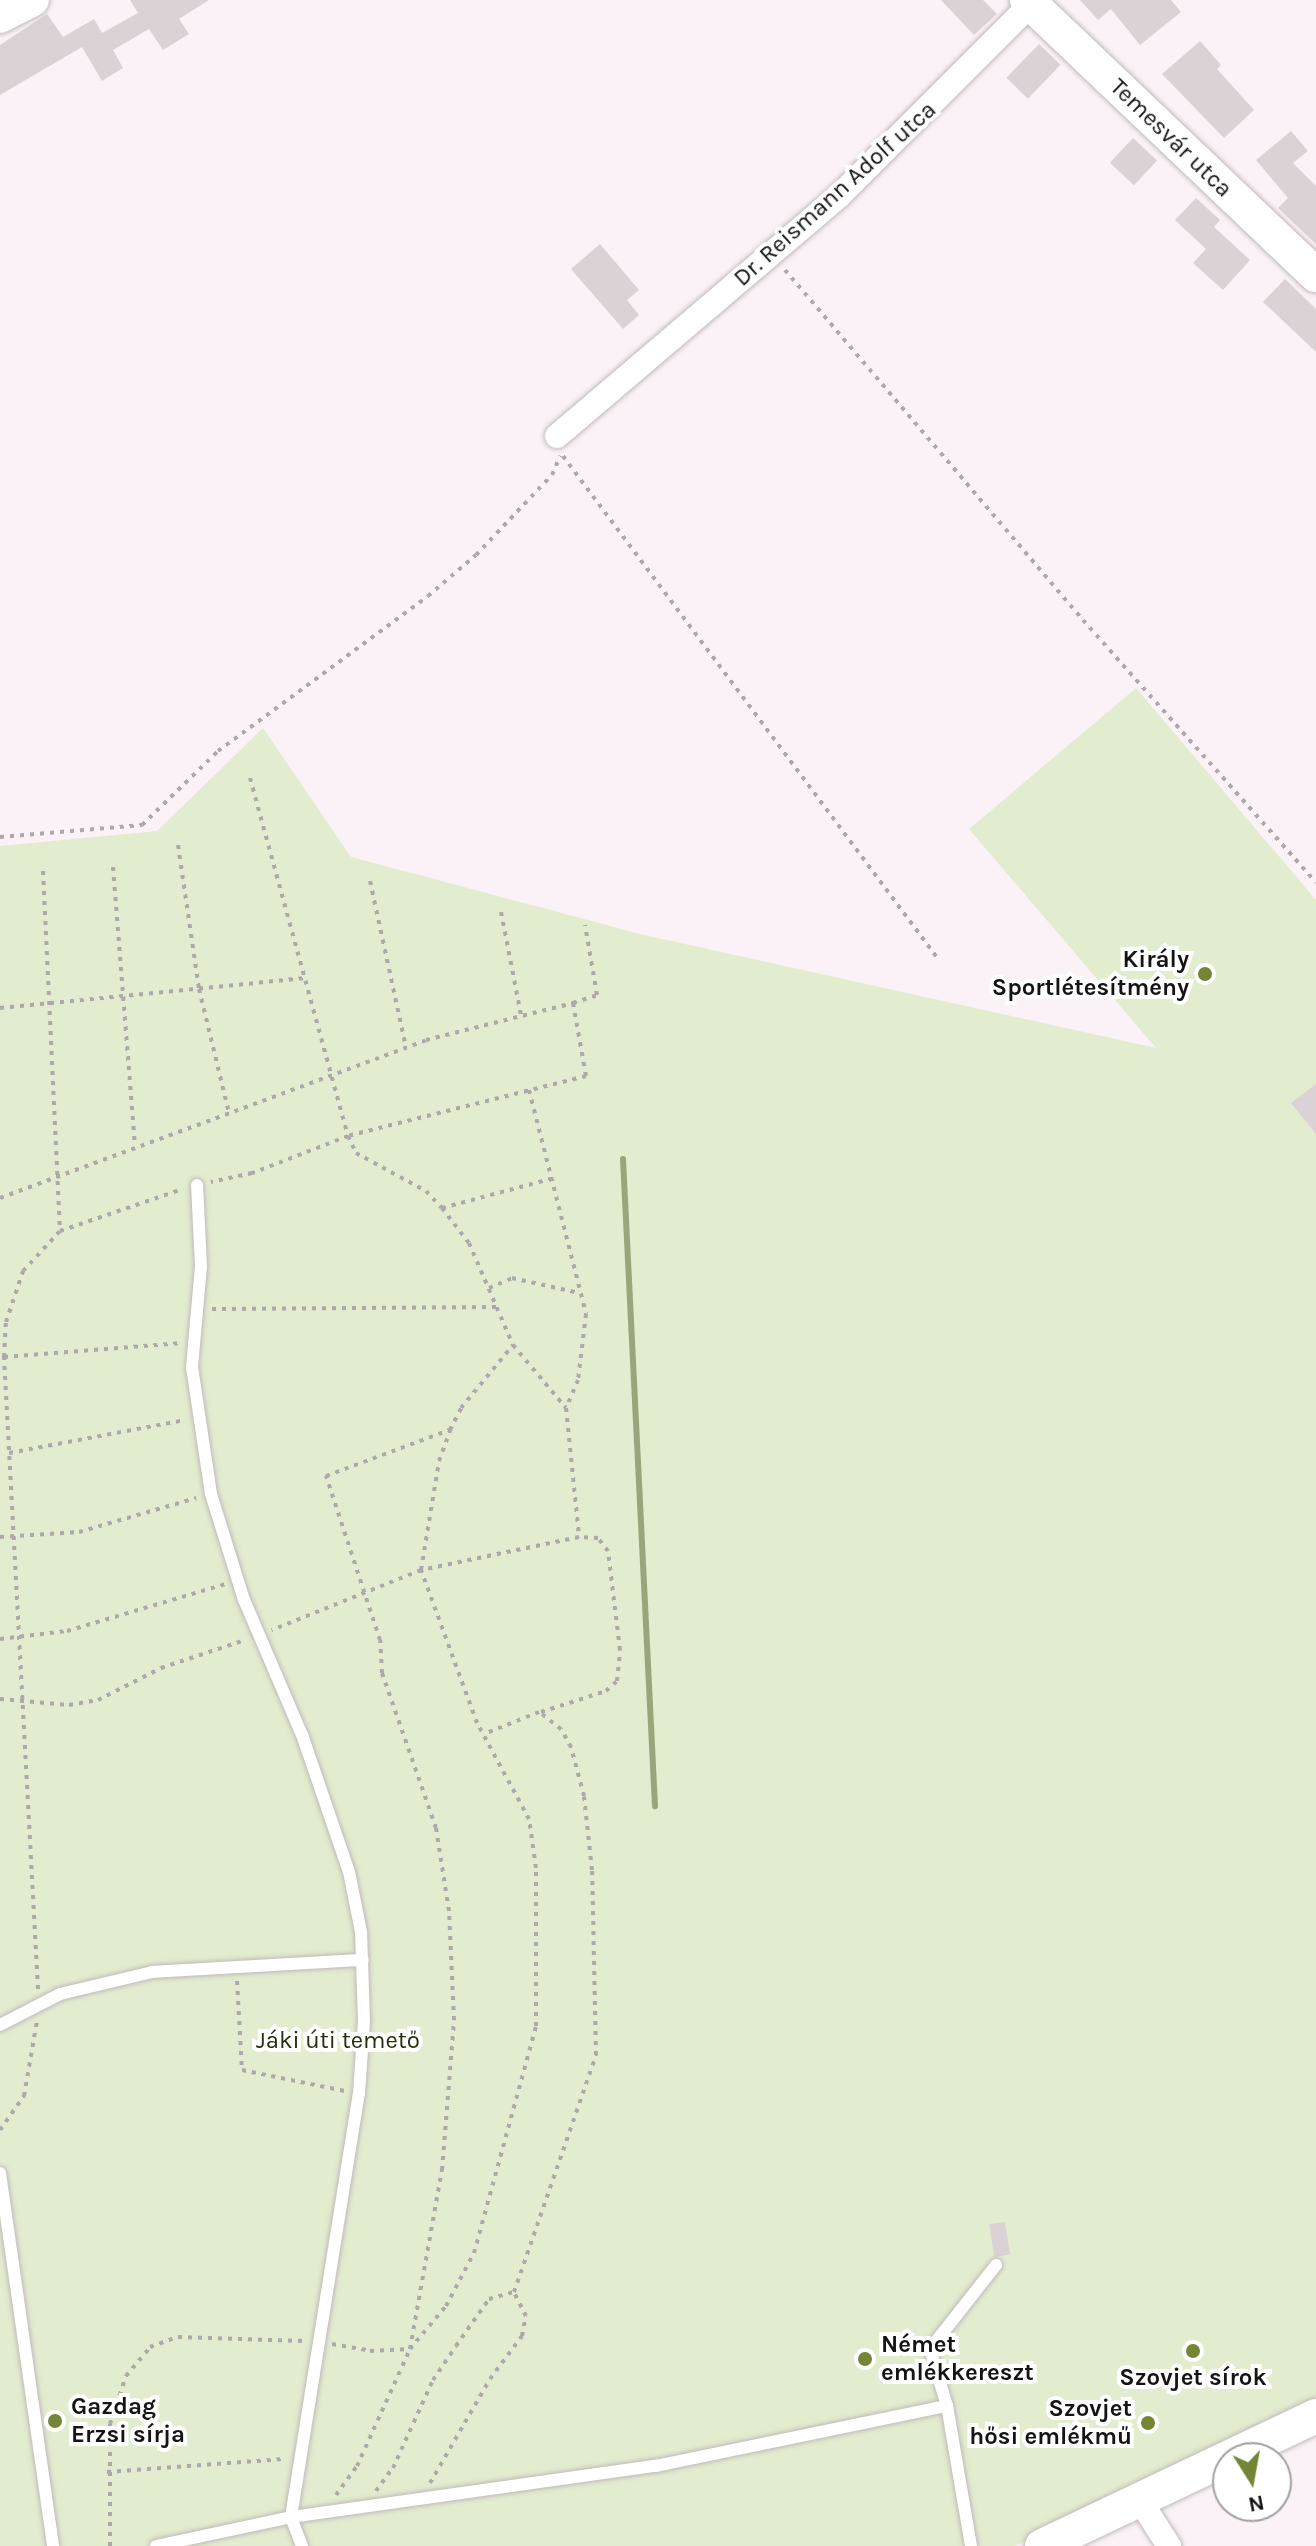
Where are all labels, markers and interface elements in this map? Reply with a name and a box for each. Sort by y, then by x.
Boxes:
street label: Temesvár utca [1104,73,1238,203]
street label: Dr. Reismann Adolf utca [728,95,942,293]
place label: Király Sportlétesítmény [992,946,1189,1002]
marker: Király Sportlétesítmény [1196,965,1214,983]
park label: Jáki úti temető [256,2027,420,2055]
place label: Német emlékkereszt [881,2331,1034,2387]
marker: Szovjet sírok [1184,2342,1202,2360]
marker: Német emlékkereszt [856,2350,874,2368]
place label: Szovjet sírok [1119,2364,1267,2392]
place label: Gazdag Erzsi sírja [71,2393,185,2449]
place label: Szovjet hősi emlékmű [969,2395,1132,2451]
marker: Gazdag Erzsi sírja [46,2412,64,2430]
marker: Szovjet hősi emlékmű [1139,2414,1157,2432]
north arrow [1212,2442,1292,2522]
text: N [1246,2489,1266,2518]

